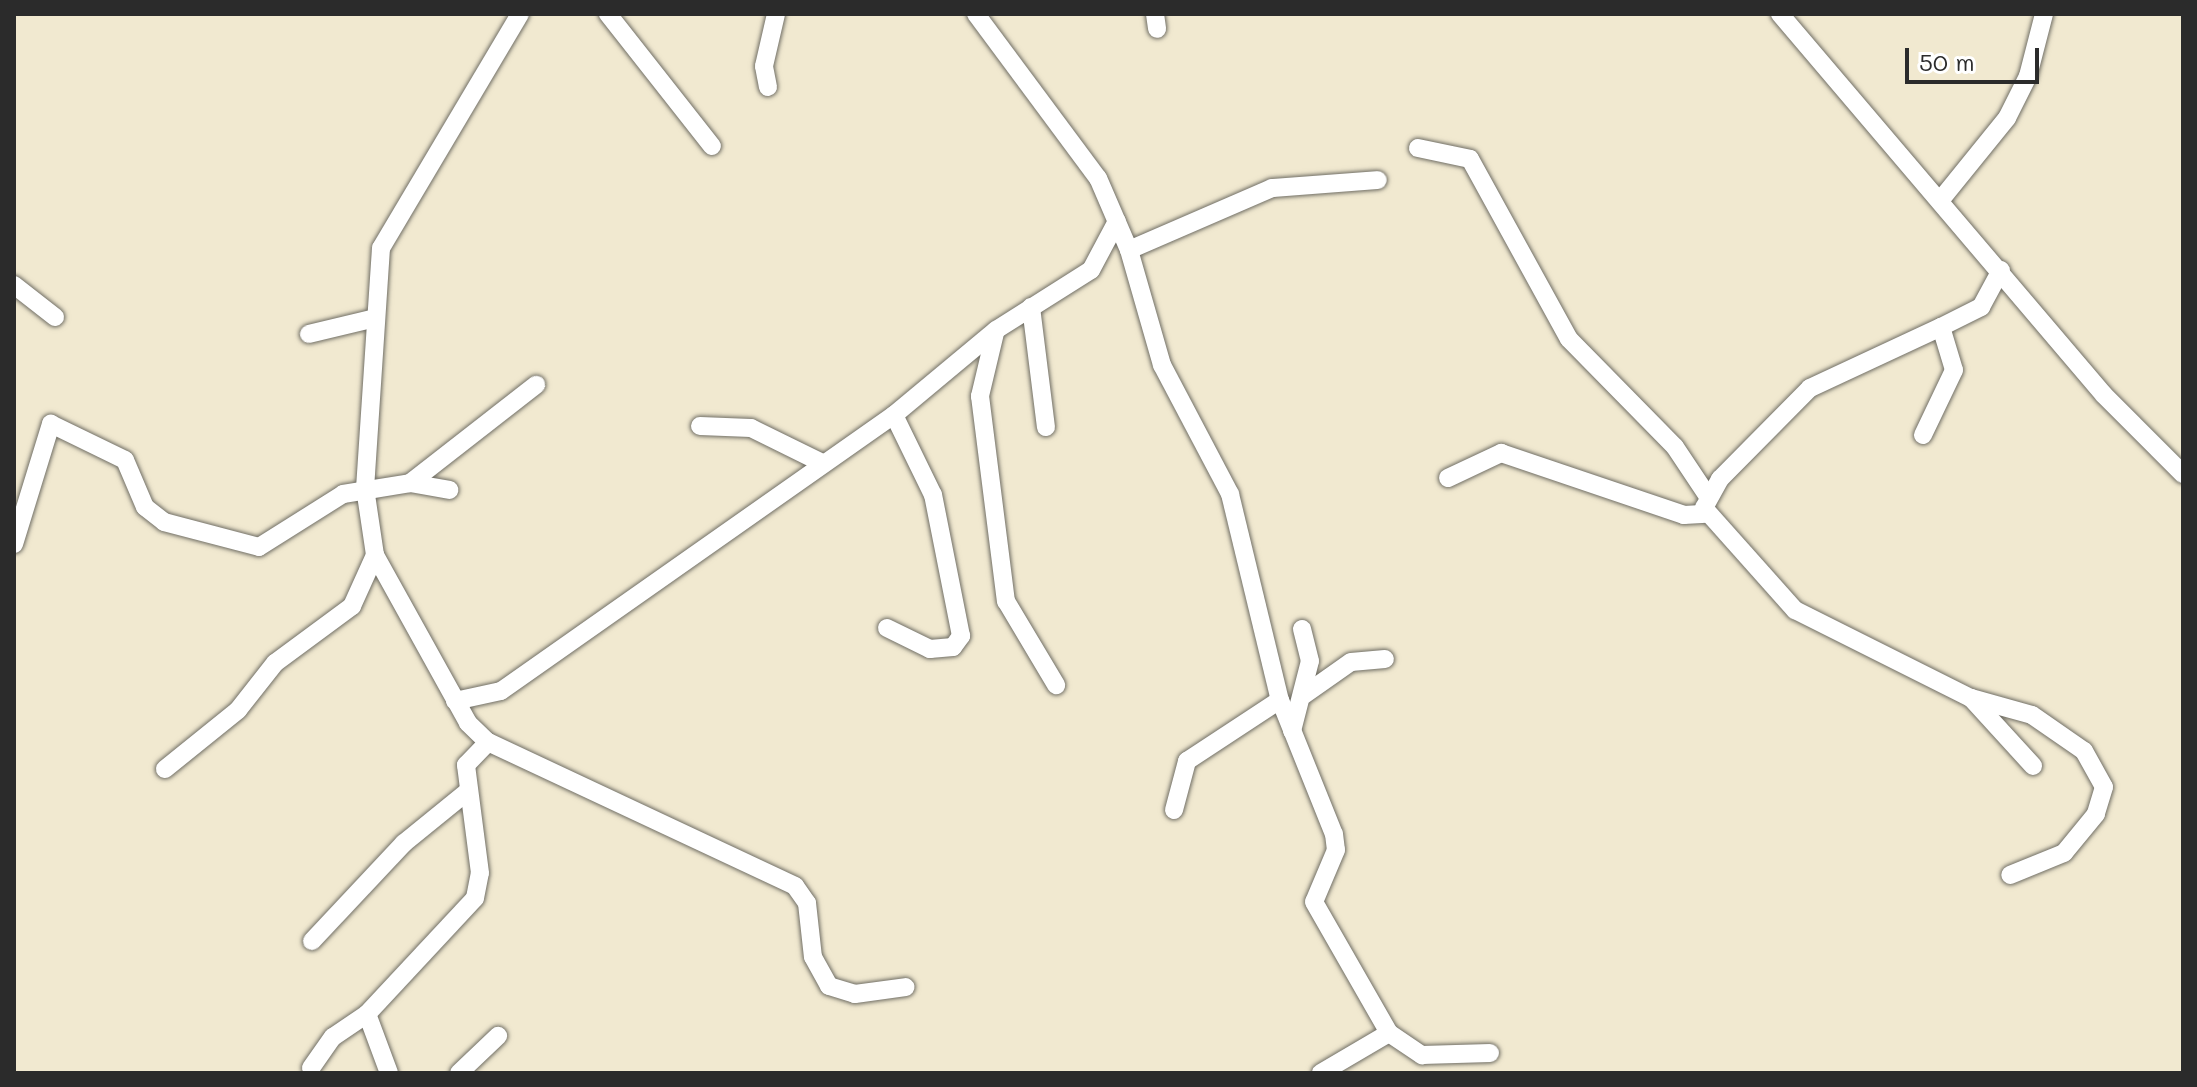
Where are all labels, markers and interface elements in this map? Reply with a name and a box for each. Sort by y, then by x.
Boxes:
scale bar [1909,32,2043,82]
text: 50 m [1919,46,1975,77]

